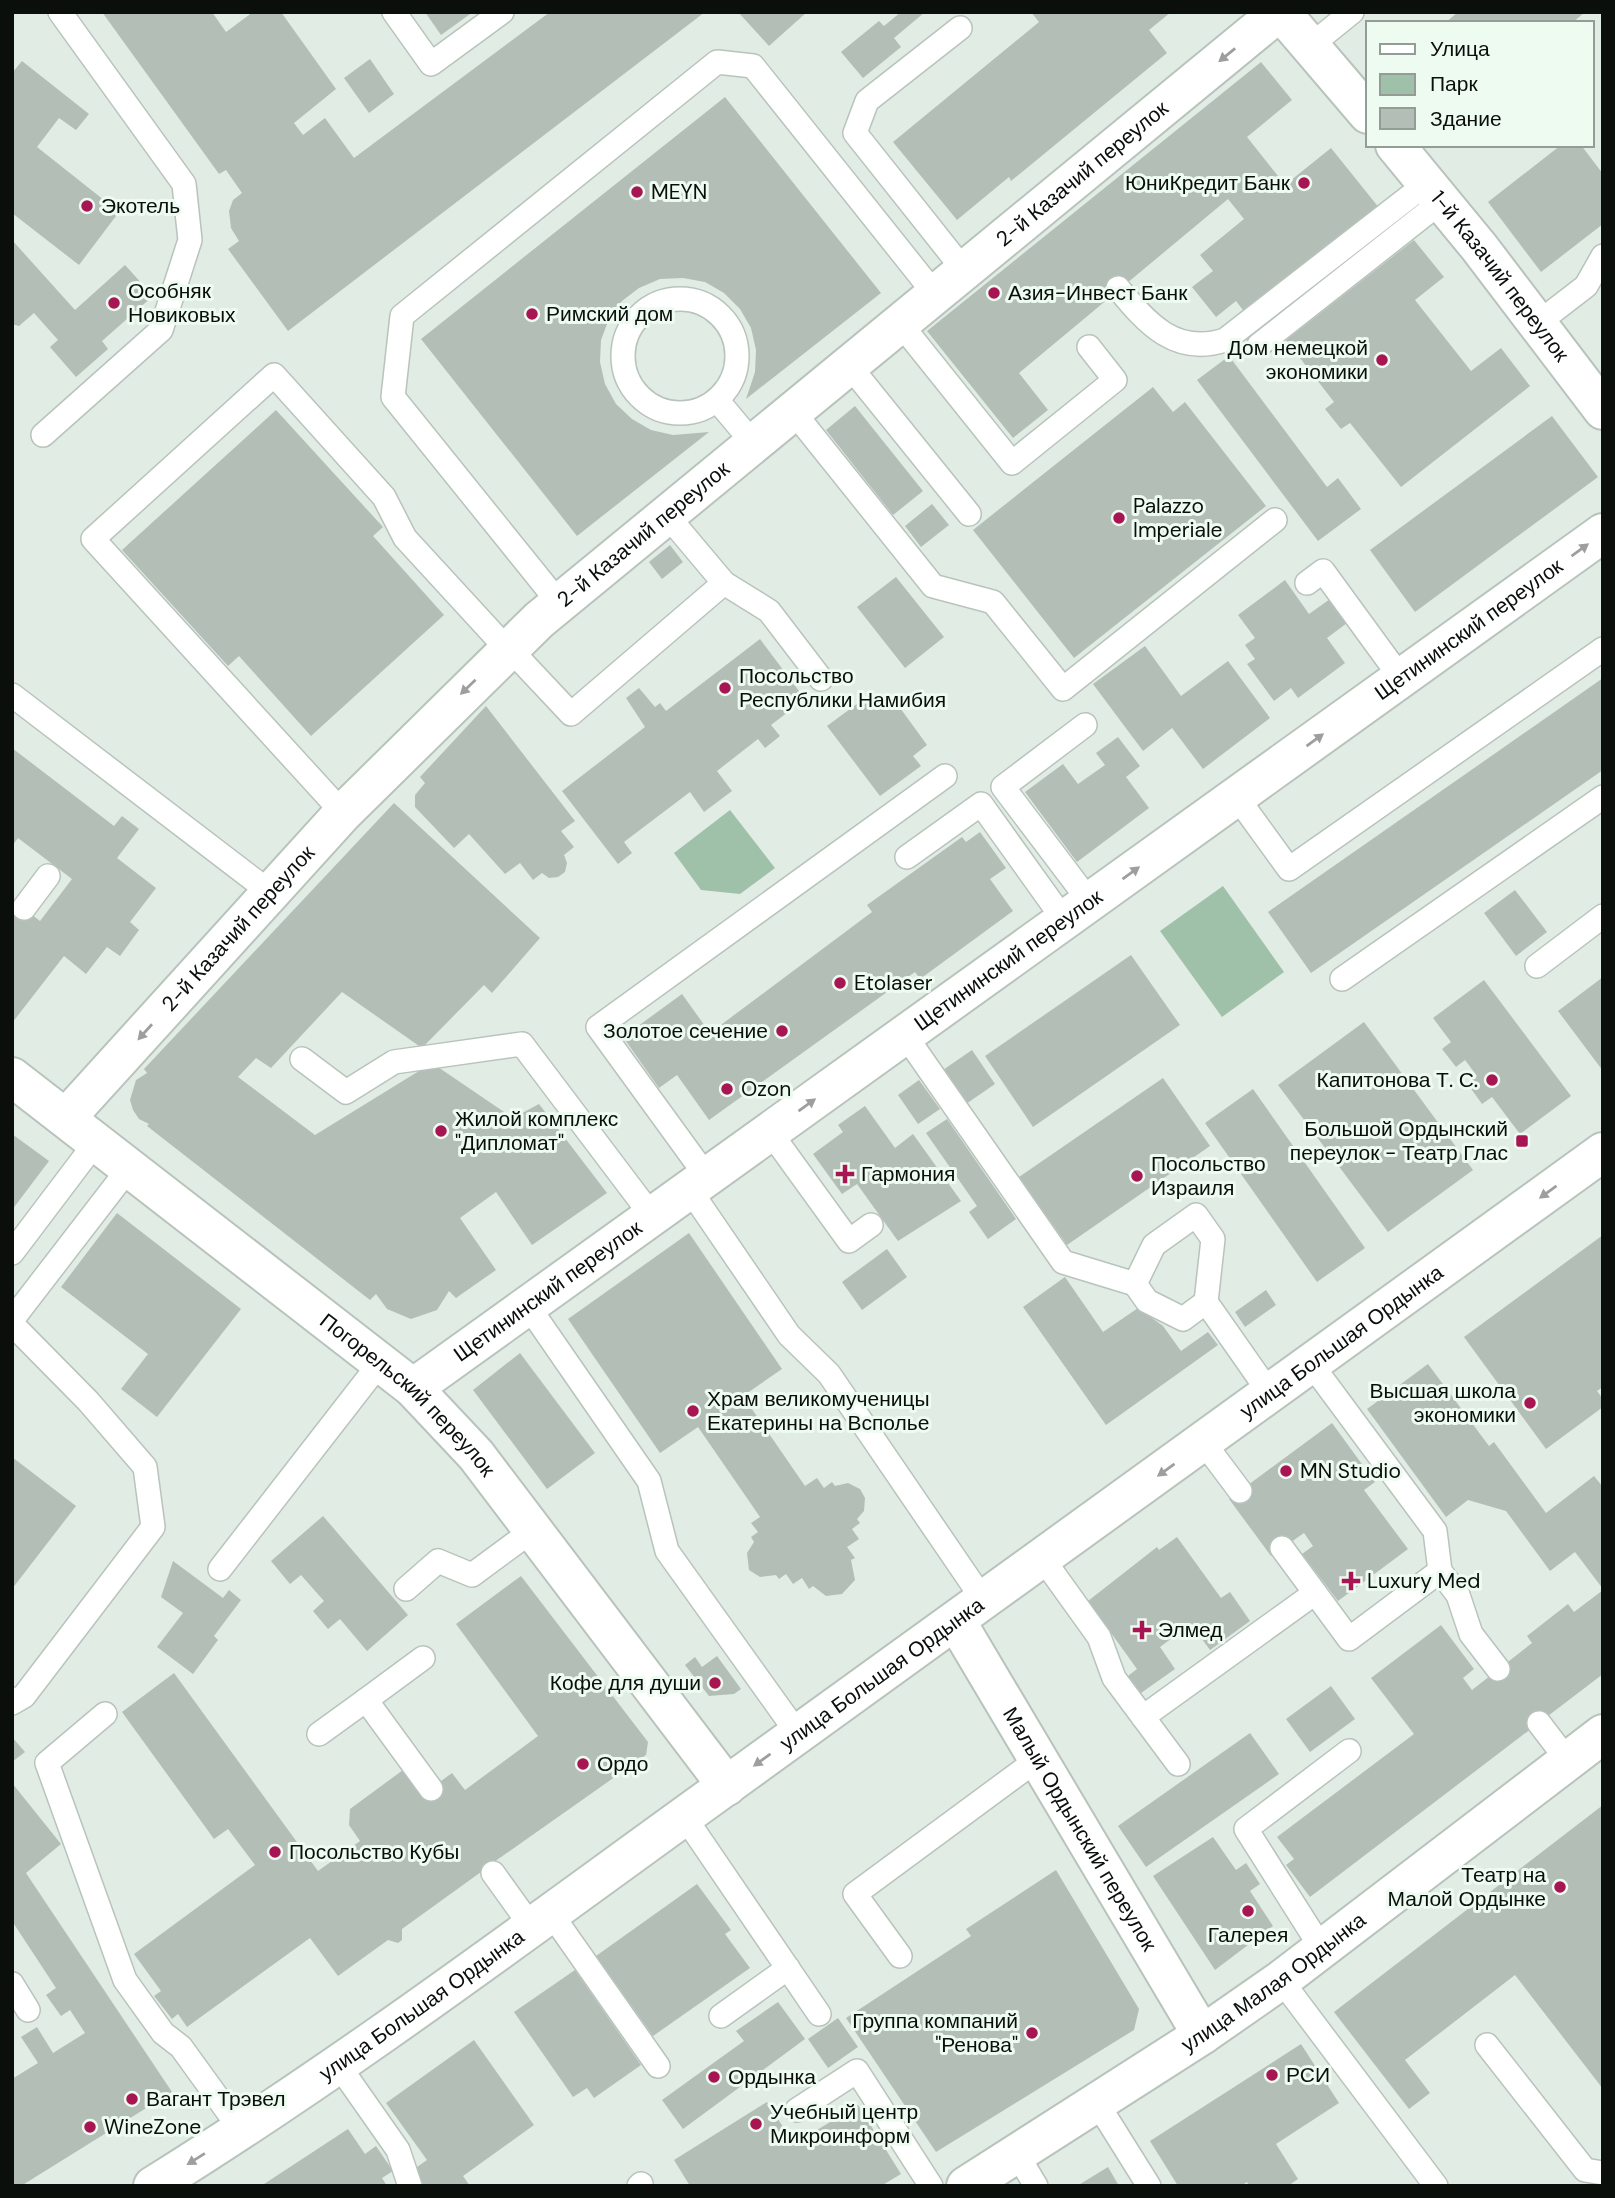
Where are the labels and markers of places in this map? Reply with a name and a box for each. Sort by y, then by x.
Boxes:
place label: ЮниКредит Банк [1125,169,1291,197]
marker: ЮниКредит Банк [1296,175,1312,191]
place label: MEYN [651,178,707,206]
marker: MEYN [629,184,645,200]
place label: Экотель [101,192,180,220]
marker: Экотель [79,198,95,214]
place label: Особняк Новиковых [128,277,236,329]
place label: Азия-Инвест Банк [1008,279,1188,307]
marker: Азия-Инвест Банк [986,285,1002,301]
marker: Особняк Новиковых [106,295,122,311]
place label: Римский дом [546,300,673,328]
marker: Римский дом [524,306,540,322]
place label: Дом немецкой экономики [1228,334,1368,386]
marker: Дом немецкой экономики [1374,352,1390,368]
place label: Palazzo Imperiale [1133,492,1223,544]
marker: Palazzo Imperiale [1111,510,1127,526]
place label: Посольство Республики Намибия [739,662,946,714]
marker: Посольство Республики Намибия [717,680,733,696]
place label: Etolaser [854,969,933,997]
marker: Etolaser [832,975,848,991]
place label: Золотое сечение [603,1017,768,1045]
marker: Золотое сечение [774,1023,790,1039]
place label: Капитонова Т. С. [1317,1066,1478,1094]
marker: Капитонова Т. С. [1484,1072,1500,1088]
place label: Ozon [741,1075,791,1103]
marker: Ozon [719,1081,735,1097]
place label: Жилой комплекс "Дипломат" [455,1105,618,1157]
place label: Большой Ордынский переулок - Театр Глас [1290,1115,1508,1167]
marker: Жилой комплекс "Дипломат" [433,1123,449,1139]
marker: Большой Ордынский переулок - Театр Глас [1514,1133,1530,1149]
place label: Посольство Израиля [1151,1150,1266,1202]
place label: Гармония [861,1160,955,1188]
marker: Гармония [835,1164,855,1184]
marker: Посольство Израиля [1129,1168,1145,1184]
place label: Высшая школа экономики [1369,1377,1516,1429]
place label: Храм великомученицы Екатерины на Всполье [707,1385,930,1437]
marker: Высшая школа экономики [1522,1395,1538,1411]
marker: Храм великомученицы Екатерины на Всполье [685,1403,701,1419]
place label: MN Studio [1300,1457,1401,1485]
marker: MN Studio [1278,1463,1294,1479]
place label: Luxury Med [1367,1567,1480,1595]
marker: Luxury Med [1341,1571,1361,1591]
place label: Элмед [1158,1616,1223,1644]
marker: Элмед [1132,1620,1152,1640]
place label: Кофе для души [550,1669,701,1697]
marker: Кофе для души [707,1675,723,1691]
place label: Ордо [597,1750,648,1778]
marker: Ордо [575,1756,591,1772]
place label: Посольство Кубы [289,1838,459,1866]
marker: Посольство Кубы [267,1844,283,1860]
place label: Театр на Малой Ордынке [1388,1861,1546,1913]
marker: Театр на Малой Ордынке [1552,1879,1568,1895]
marker: Галерея [1240,1903,1256,1919]
place label: Галерея [1208,1921,1288,1949]
place label: Группа компаний "Ренова" [852,2007,1018,2059]
marker: Группа компаний "Ренова" [1024,2025,1040,2041]
place label: РСИ [1286,2061,1330,2089]
place label: Ордынка [728,2063,816,2091]
marker: РСИ [1264,2067,1280,2083]
marker: Ордынка [706,2069,722,2085]
place label: Вагант Трэвел [146,2085,286,2113]
marker: Вагант Трэвел [124,2091,140,2107]
place label: Учебный центр Микроинформ [770,2098,918,2150]
place label: WineZone [104,2113,201,2141]
marker: Учебный центр Микроинформ [748,2116,764,2132]
marker: WineZone [82,2119,98,2135]

